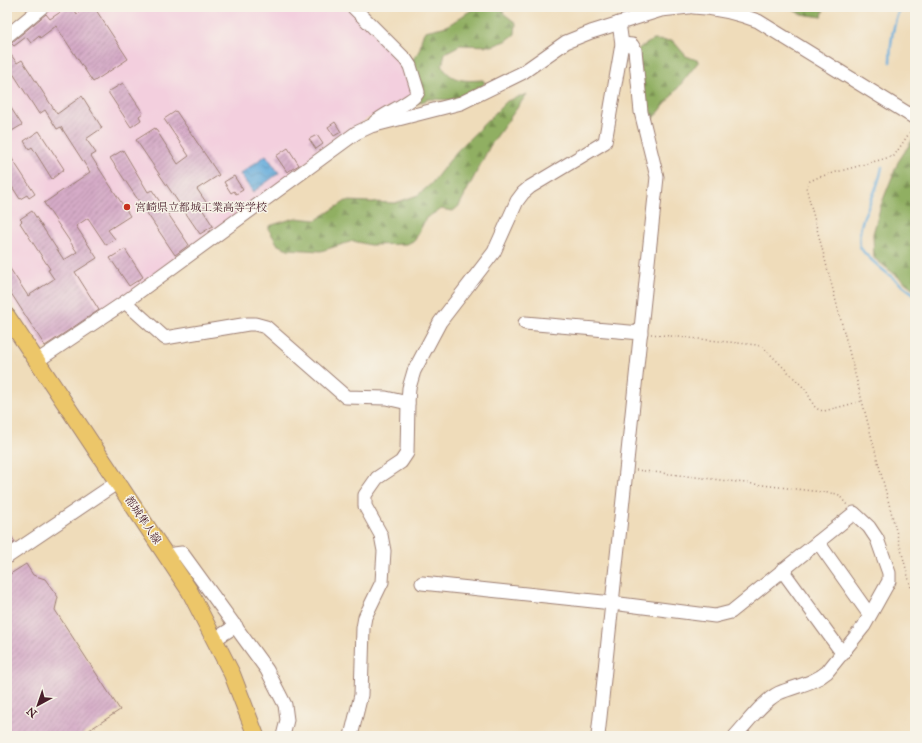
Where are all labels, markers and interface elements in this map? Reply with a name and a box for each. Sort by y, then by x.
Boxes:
place label: 宮崎県立都城工業高等学校 [135,201,267,214]
marker: 宮崎県立都城工業高等学校 [122,202,132,212]
street label: 都城隼人線 [122,494,164,546]
north arrow [18,685,58,725]
text: N [24,704,40,720]

